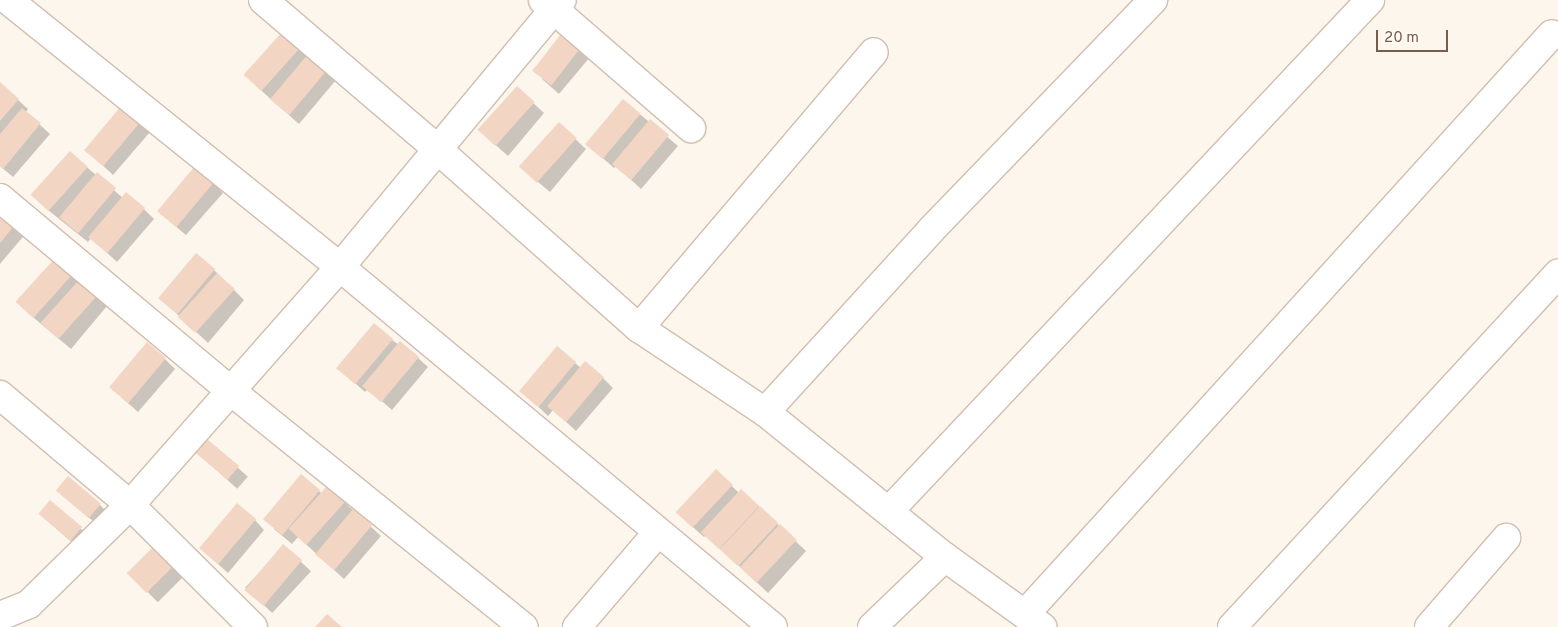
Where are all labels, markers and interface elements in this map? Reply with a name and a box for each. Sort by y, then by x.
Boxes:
scale bar [1378,20,1450,52]
text: 20 m [1384,29,1419,48]

